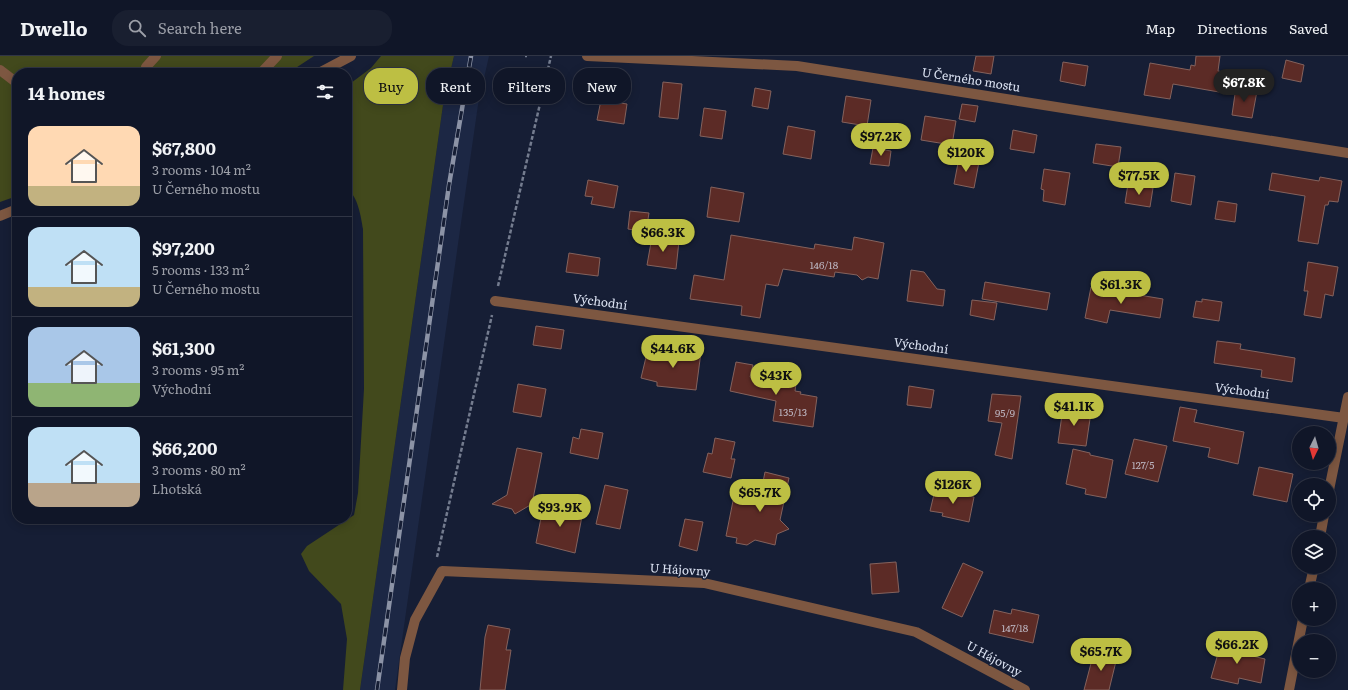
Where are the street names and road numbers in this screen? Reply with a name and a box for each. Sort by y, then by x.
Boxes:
street label: U Černého mostu [921,62,1022,96]
street label: Východní [572,288,629,314]
street label: Východní [893,332,950,358]
street label: Východní [1214,377,1271,403]
street label: U Hájovny [649,558,711,580]
street label: U Hájovny [964,636,1025,680]

